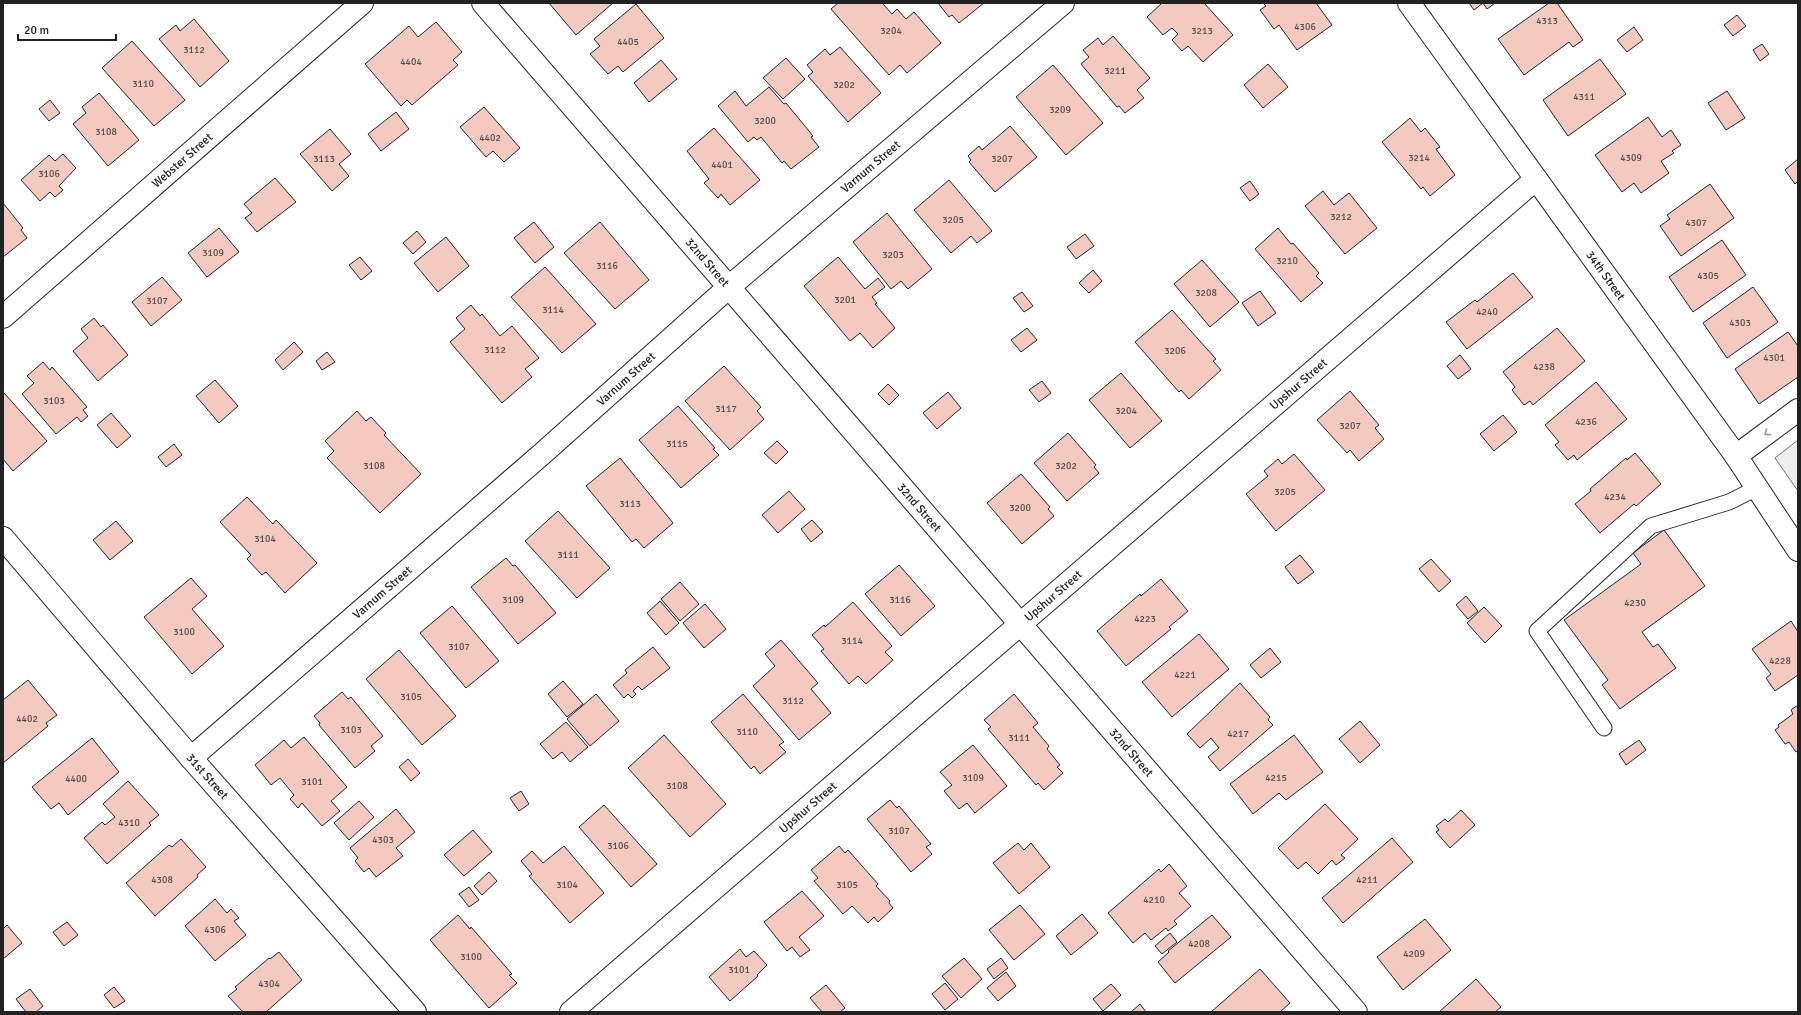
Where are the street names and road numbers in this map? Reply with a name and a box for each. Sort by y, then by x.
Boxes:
street label: Webster Street [149,130,216,191]
street label: Varnum Street [838,137,904,196]
street label: 32nd Street [682,235,733,290]
street label: 34th Street [1583,248,1629,303]
street label: Varnum Street [594,349,658,409]
street label: Upshur Street [1267,355,1330,413]
street label: 32nd Street [894,480,945,535]
street label: Varnum Street [350,563,415,622]
street label: Upshur Street [1021,567,1085,625]
street label: 32nd Street [1106,725,1157,780]
street label: 31st Street [183,750,232,803]
street label: Upshur Street [776,779,840,836]

